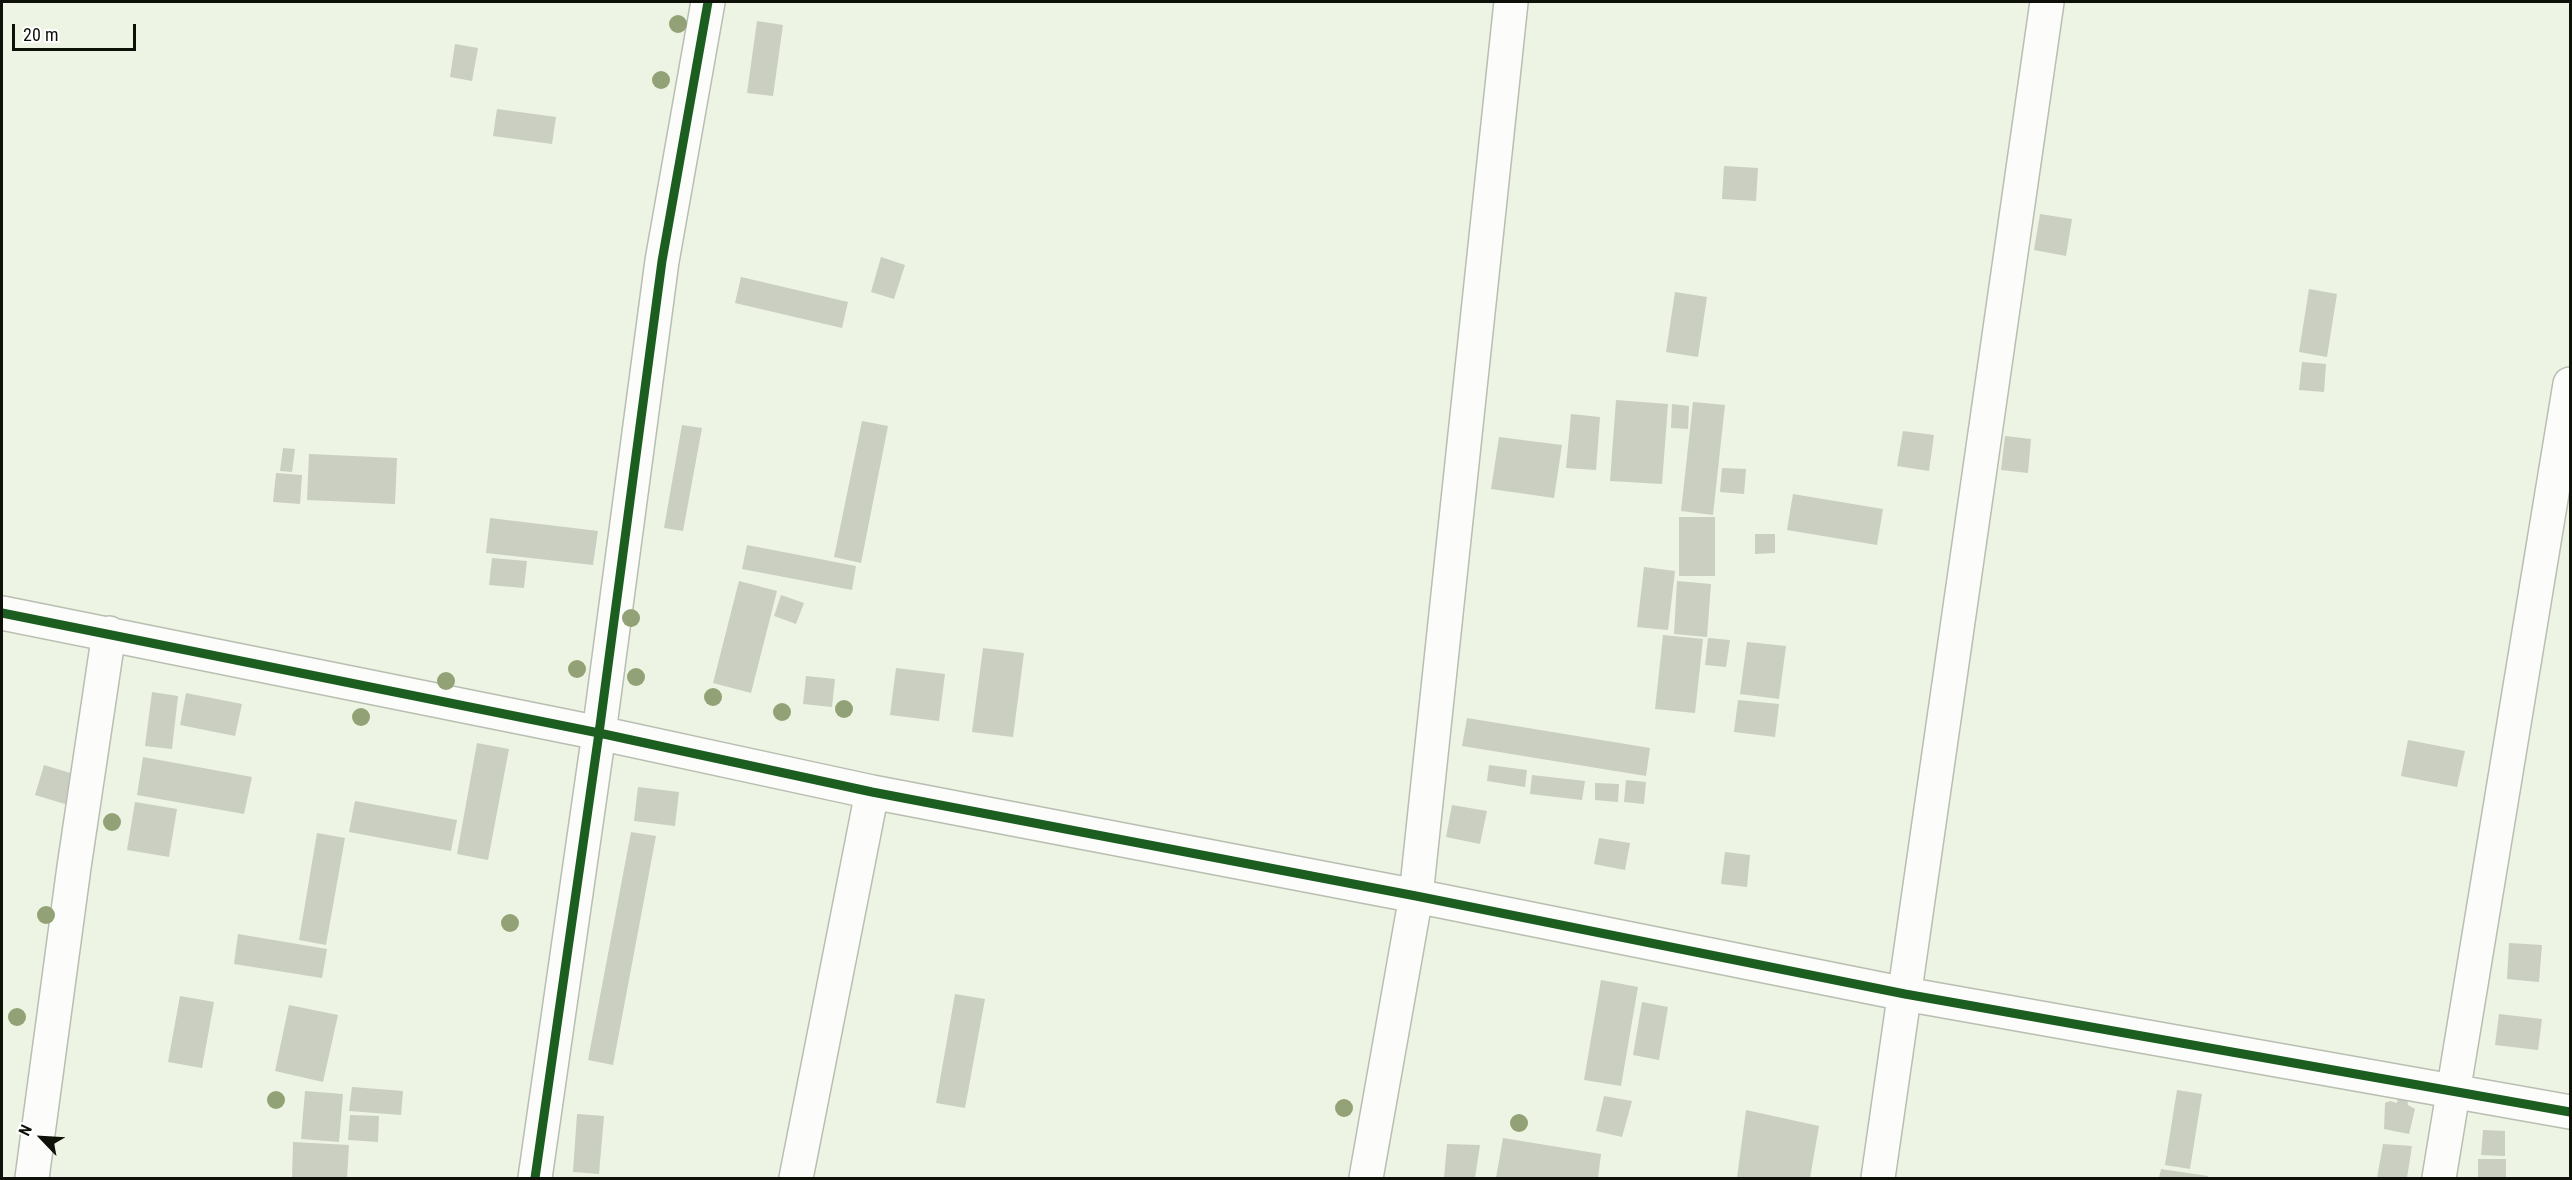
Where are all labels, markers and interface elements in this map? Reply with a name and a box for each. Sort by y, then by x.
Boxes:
scale bar [15,12,140,50]
text: 20 m [23,24,58,45]
north arrow [12,1108,72,1168]
text: N [15,1122,36,1139]

